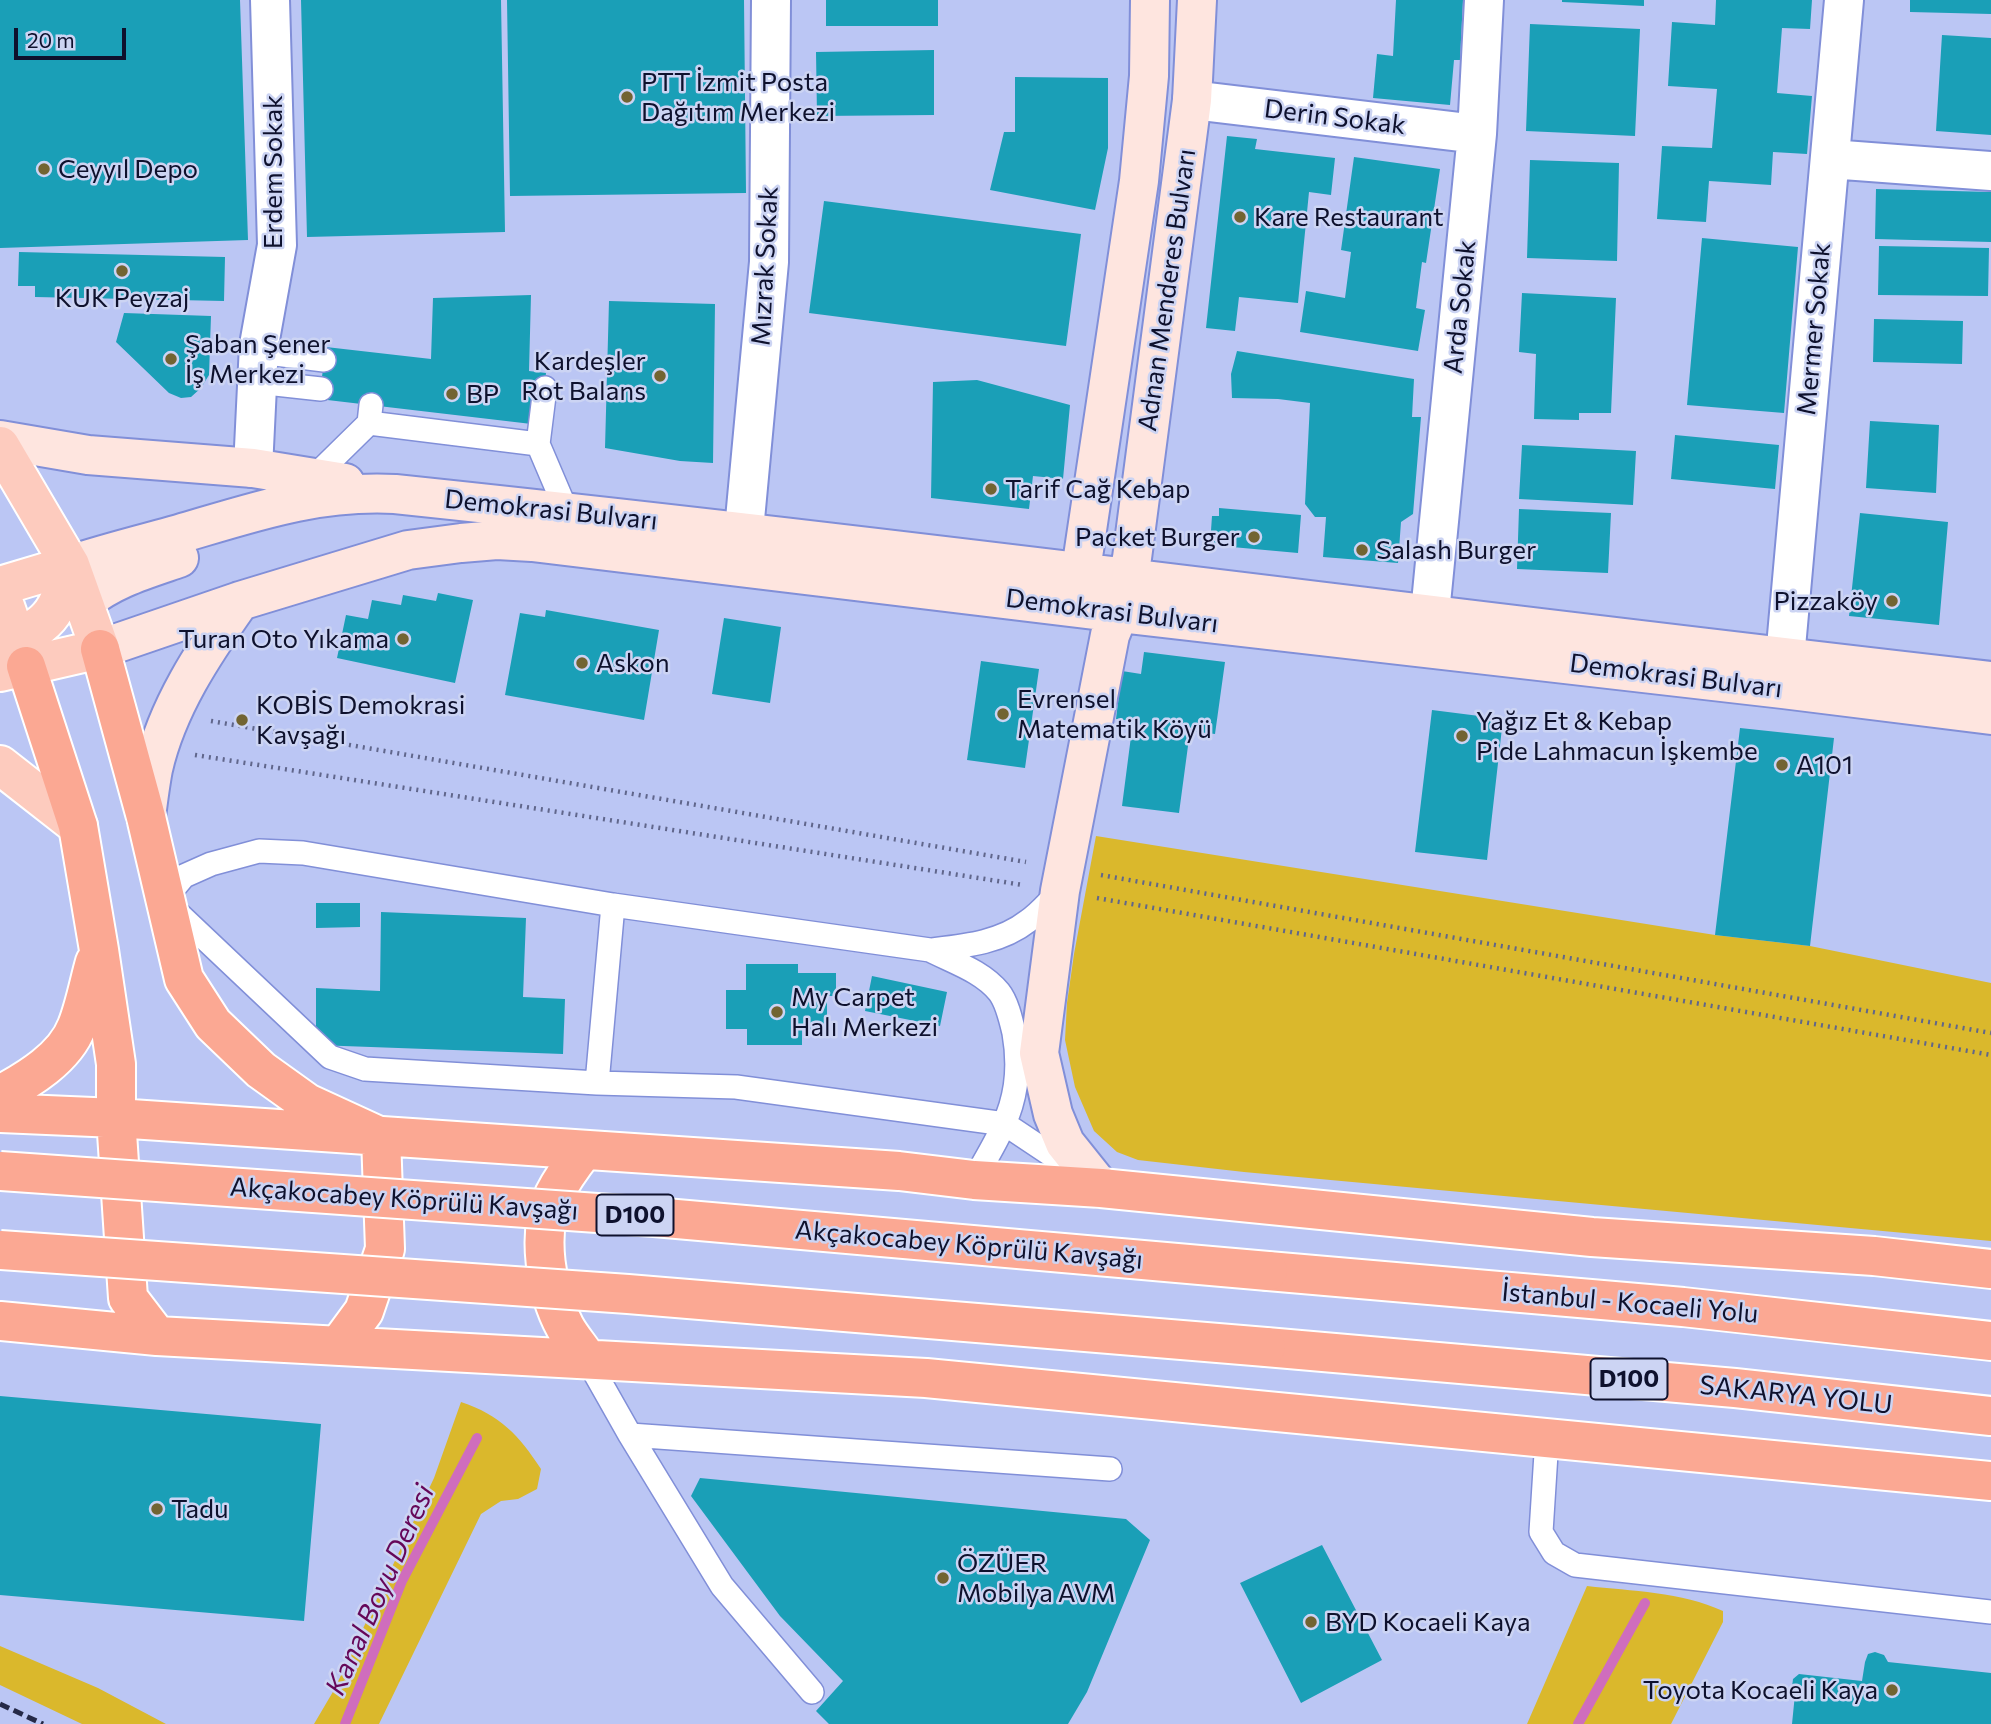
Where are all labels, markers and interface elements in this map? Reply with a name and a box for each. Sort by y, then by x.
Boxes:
scale bar [18,14,130,58]
text: 20 m [27,27,75,52]
place label: PTT İzmit Posta Dağıtım Merkezi [641,66,835,128]
marker: PTT İzmit Posta Dağıtım Merkezi [619,89,635,105]
street label: Derin Sokak [1262,93,1408,141]
street label: Erdem Sokak [257,95,289,249]
street label: Adnan Menderes Bulvarı [1132,147,1202,433]
place label: Ceyyıl Depo [58,153,198,185]
marker: Ceyyıl Depo [36,161,52,177]
street label: Mızrak Sokak [745,185,785,347]
place label: Kare Restaurant [1254,201,1444,233]
marker: Kare Restaurant [1232,209,1248,225]
street label: Arda Sokak [1437,239,1483,375]
street label: Mermer Sokak [1791,241,1837,417]
marker: KUK Peyzaj [114,263,130,279]
place label: KUK Peyzaj [55,282,189,314]
place label: Şaban Şener İş Merkezi [185,328,331,390]
place label: Kardeşler Rot Balans [521,345,646,406]
marker: Şaban Şener İş Merkezi [163,351,179,367]
marker: Kardeşler Rot Balans [652,368,668,384]
place label: BP [466,378,499,410]
marker: BP [444,386,460,402]
place label: Tarif Cağ Kebap [1005,473,1190,505]
marker: Tarif Cağ Kebap [983,481,999,497]
street label: Demokrasi Bulvarı [443,483,659,537]
place label: Packet Burger [1075,521,1240,553]
marker: Packet Burger [1246,529,1262,545]
place label: Salash Burger [1376,534,1536,566]
marker: Salash Burger [1354,542,1370,558]
street label: Demokrasi Bulvarı [1004,582,1220,640]
place label: Pizzaköy [1774,585,1878,617]
marker: Pizzaköy [1884,593,1900,609]
place label: Turan Oto Yıkama [178,623,389,655]
marker: Turan Oto Yıkama [395,631,411,647]
place label: Askon [596,647,670,679]
street label: Demokrasi Bulvarı [1568,647,1784,705]
marker: Askon [574,655,590,671]
place label: Evrensel Matematik Köyü [1017,683,1212,744]
place label: KOBİS Demokrasi Kavşağı [256,689,465,750]
place label: Yağız Et & Kebap Pide Lahmacun İşkembe [1476,705,1758,766]
marker: Evrensel Matematik Köyü [995,706,1011,722]
marker: KOBİS Demokrasi Kavşağı [234,712,250,728]
marker: Yağız Et & Kebap Pide Lahmacun İşkembe [1454,728,1470,744]
place label: A101 [1796,749,1853,781]
marker: A101 [1774,757,1790,773]
place label: My Carpet Halı Merkezi [791,981,938,1042]
marker: My Carpet Halı Merkezi [769,1004,785,1020]
street label: Akçakocabey Köprülü Kavşağı [229,1171,579,1227]
road number: D100 [596,1195,674,1236]
street label: Akçakocabey Köprülü Kavşağı [794,1214,1144,1276]
street label: İstanbul - Kocaeli Yolu [1500,1276,1760,1330]
road number: D100 [1590,1358,1668,1400]
street label: SAKARYA YOLU [1698,1369,1894,1421]
water label: Kanal Boyu Deresi [319,1480,441,1700]
place label: Tadu [171,1493,229,1525]
marker: Tadu [149,1501,165,1517]
place label: ÖZÜER Mobilya AVM [957,1547,1115,1608]
marker: ÖZÜER Mobilya AVM [935,1570,951,1586]
place label: BYD Kocaeli Kaya [1325,1606,1530,1638]
marker: BYD Kocaeli Kaya [1303,1614,1319,1630]
place label: Toyota Kocaeli Kaya [1643,1674,1878,1706]
marker: Toyota Kocaeli Kaya [1884,1682,1900,1698]

